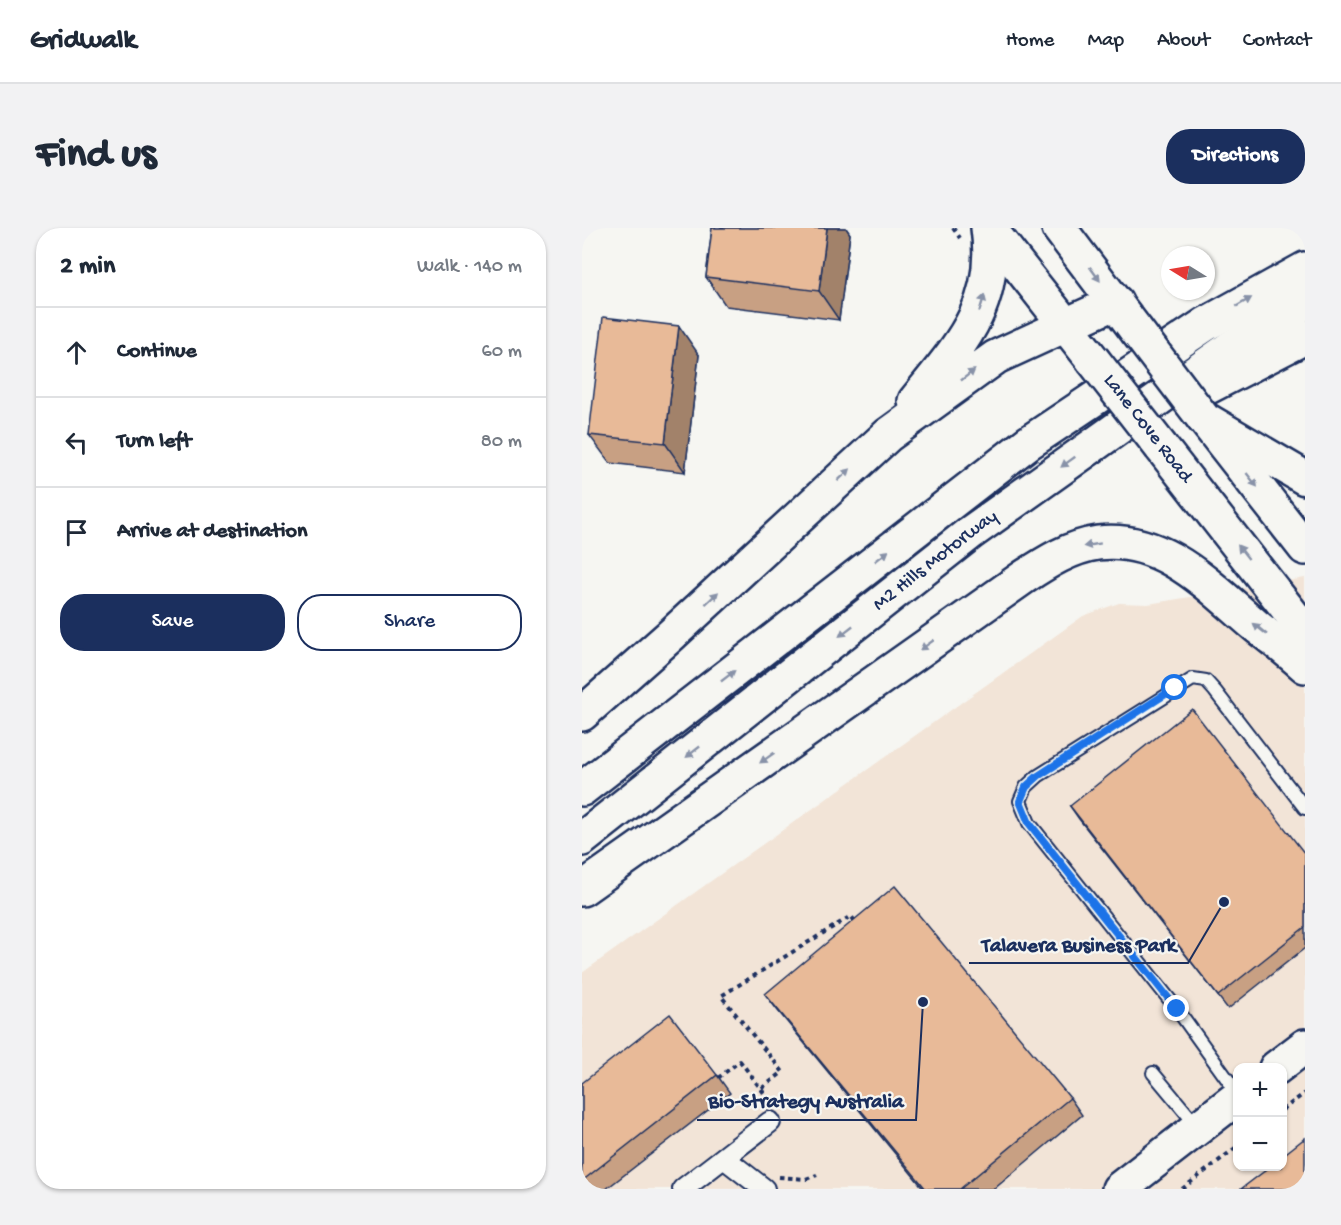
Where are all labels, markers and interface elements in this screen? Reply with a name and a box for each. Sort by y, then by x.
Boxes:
text: Gridwalk [30,25,136,58]
text: Home [1006,29,1054,54]
text: Map [1087,29,1124,54]
text: About [1157,29,1210,54]
text: Contact [1243,29,1311,54]
button: Directions [1166,129,1305,184]
text: Find us [36,132,156,181]
north arrow [1161,246,1215,300]
text: 2 min [60,252,115,283]
text: Walk · 140 m [417,256,522,279]
one-way arrow [1089,266,1101,282]
one-way arrow [978,294,987,312]
one-way arrow [1236,297,1253,307]
icon: ahead [60,336,93,369]
text: Continue [117,339,197,365]
text: 60 m [482,341,522,364]
one-way arrow [961,370,976,382]
street label: Lane Cove Road [1097,370,1198,490]
icon: left [60,426,93,459]
text: Turn left [117,429,191,455]
text: 80 m [481,431,522,454]
one-way arrow [1061,456,1077,468]
one-way arrow [836,468,851,482]
one-way arrow [1245,473,1257,488]
street label: M2 Hills Motorway [869,505,1003,616]
icon: arrive [60,516,93,549]
text: Arrive at destination [117,519,307,545]
one-way arrow [1082,541,1101,550]
one-way arrow [1237,544,1250,560]
one-way arrow [874,550,889,562]
one-way arrow [705,591,719,605]
button: Save [60,594,285,651]
button: Share [297,594,522,651]
one-way arrow [1252,622,1268,635]
one-way arrow [839,625,854,637]
one-way arrow [919,639,935,651]
one-way arrow [720,670,735,682]
route start [1161,674,1187,700]
one-way arrow [685,745,701,758]
one-way arrow [760,752,776,764]
callout: Talavera Business Park [969,924,1188,963]
text: Talavera Business Park [980,935,1179,960]
route end [1163,995,1189,1021]
map controls [1233,1063,1287,1171]
button: + [1233,1063,1287,1117]
callout: Bio-Strategy Australia [697,1081,916,1120]
text: Bio-Strategy Australia [707,1091,905,1116]
button: − [1233,1117,1287,1171]

